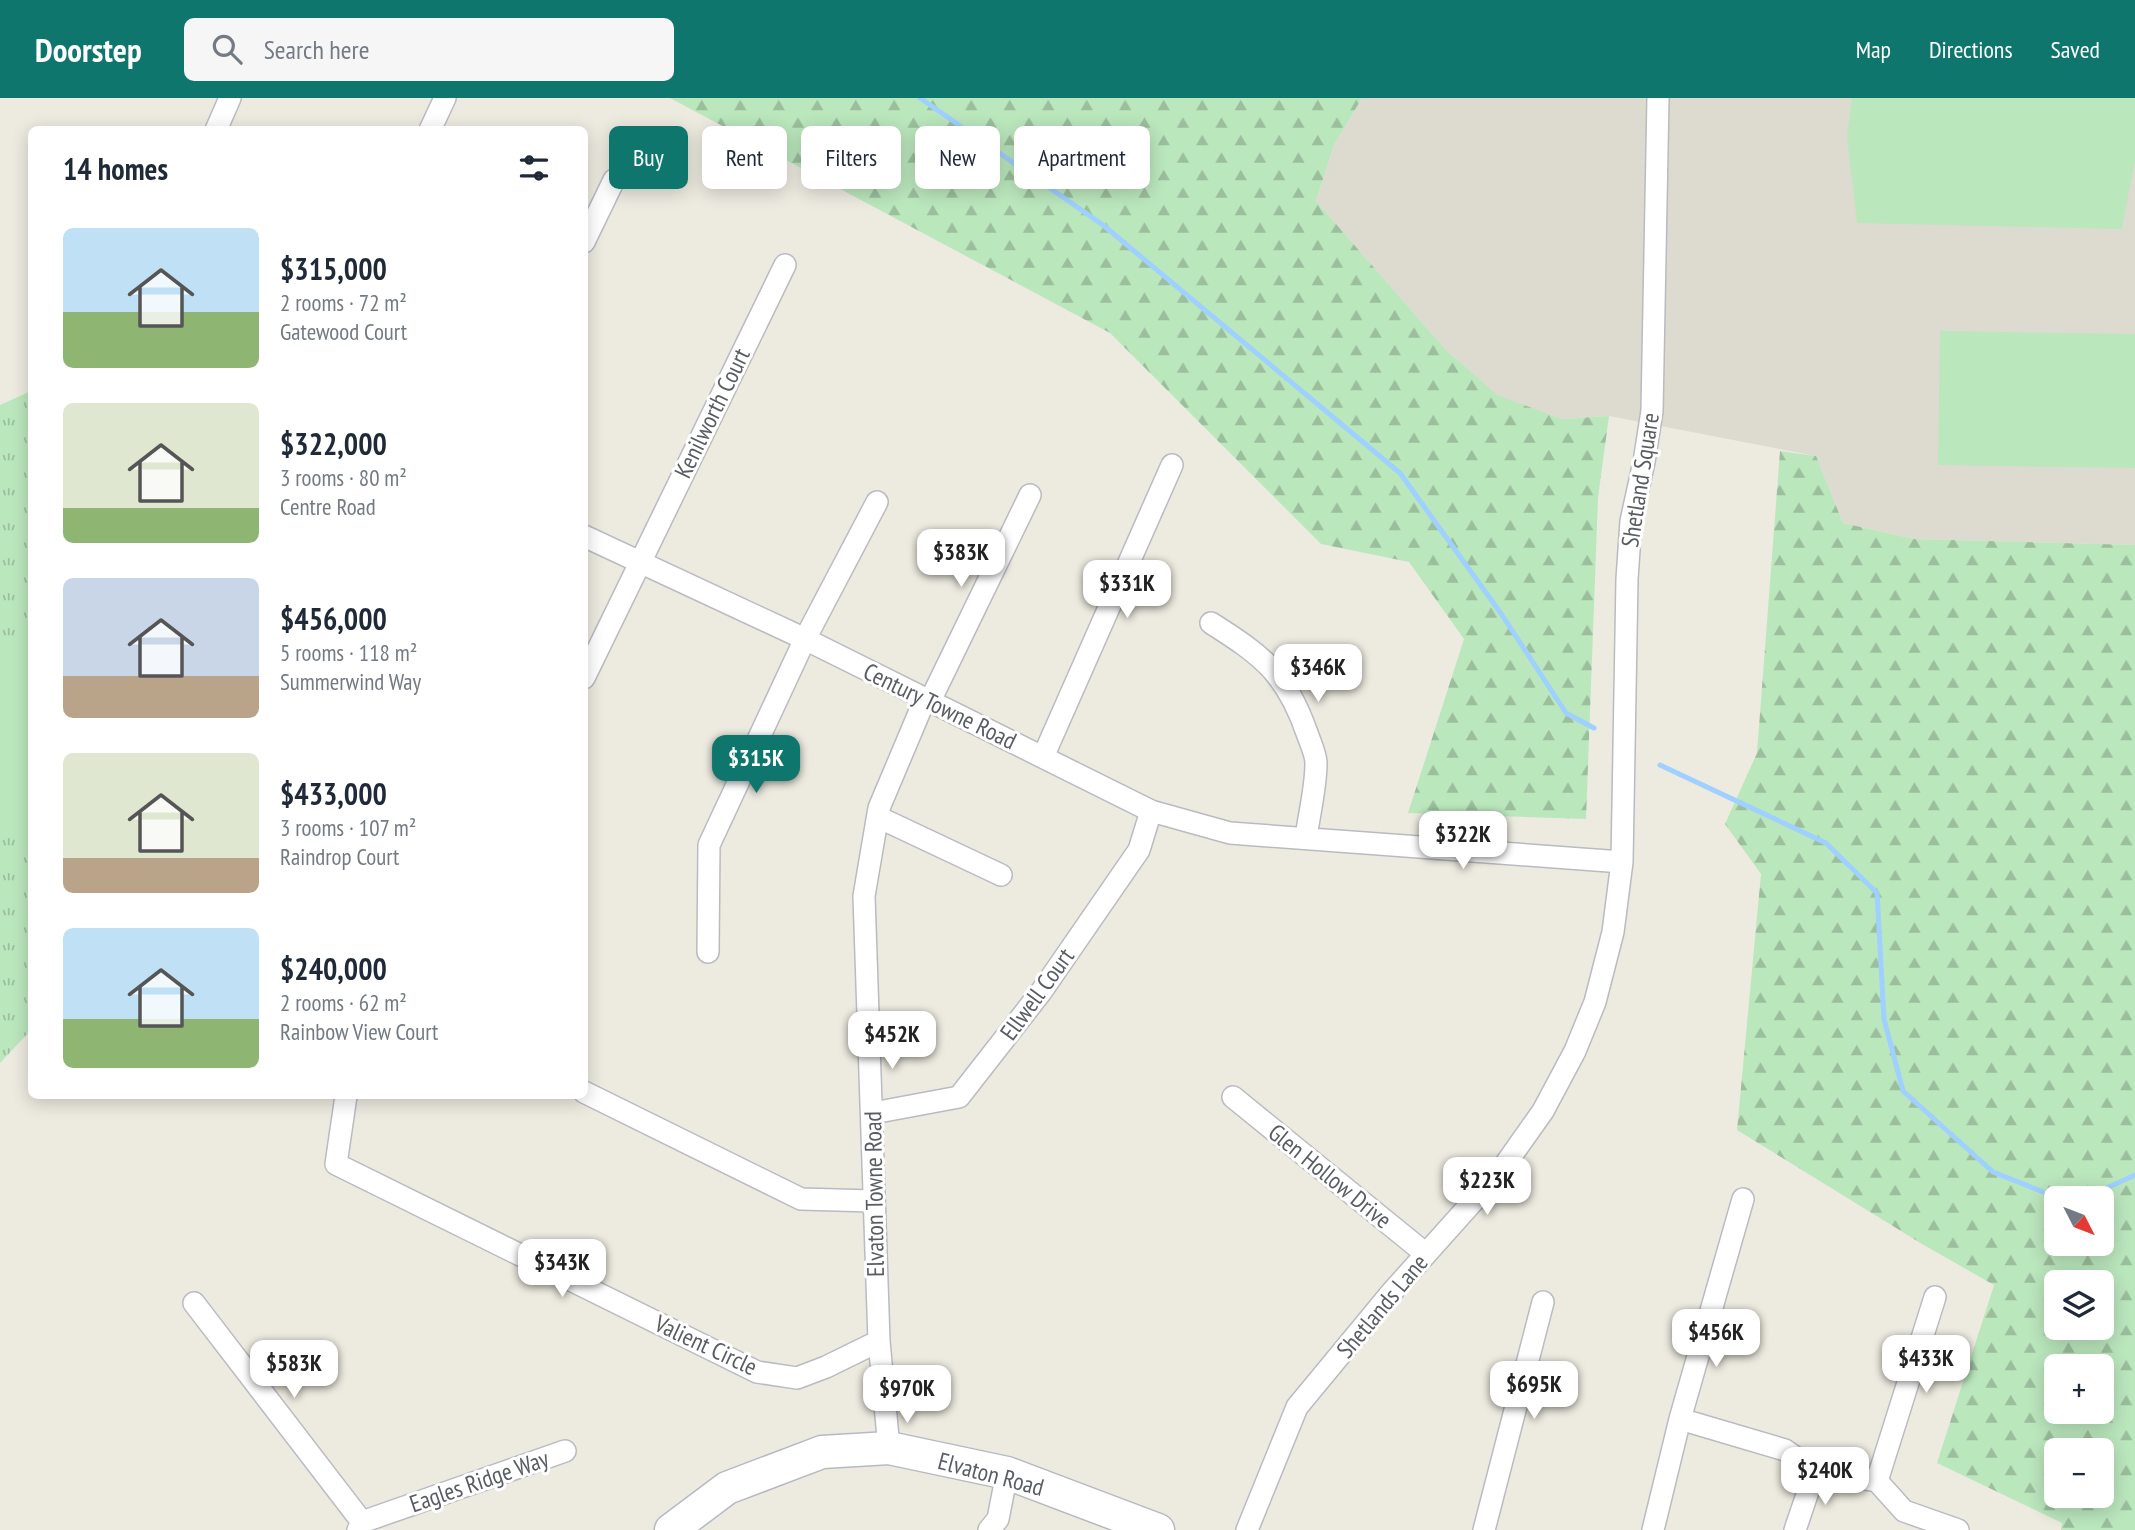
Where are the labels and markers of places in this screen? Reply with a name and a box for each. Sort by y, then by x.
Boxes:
pin: $383K [912,530,1010,589]
pin: $331K [1078,560,1176,620]
pin: $346K [1269,644,1367,704]
pin: $315K [707,736,805,795]
pin: $322K [1414,812,1512,871]
pin: $452K [843,1012,941,1071]
pin: $223K [1438,1158,1536,1217]
pin: $343K [513,1240,611,1299]
pin: $456K [1667,1310,1765,1369]
pin: $433K [1877,1336,1975,1395]
pin: $583K [245,1340,343,1400]
pin: $695K [1485,1362,1583,1421]
pin: $970K [858,1366,956,1425]
pin: $240K [1776,1448,1874,1507]

